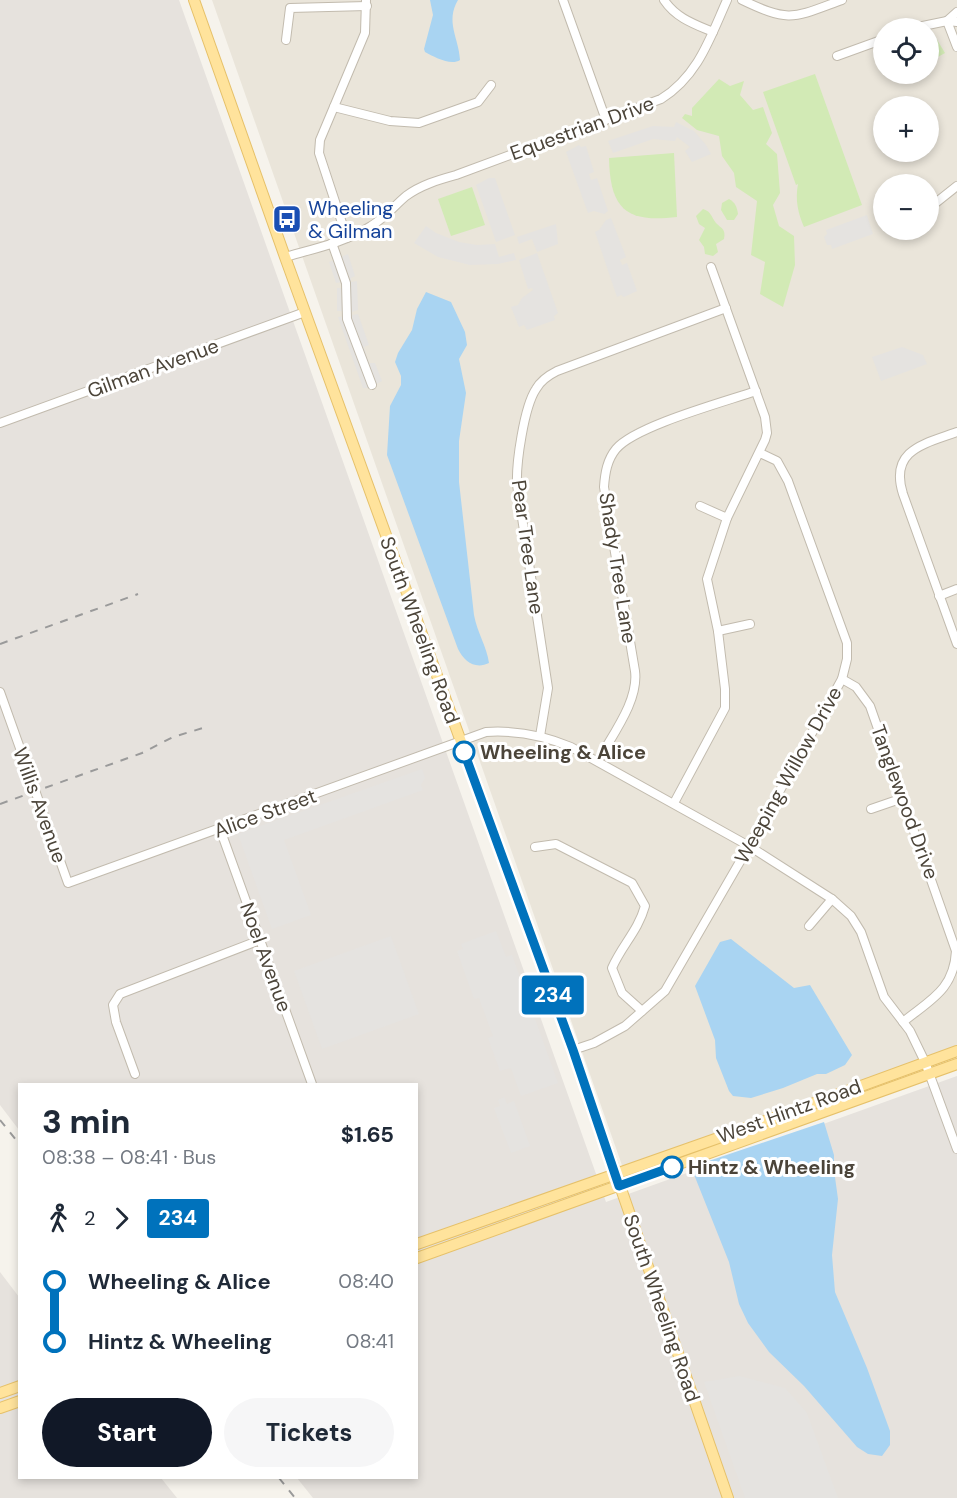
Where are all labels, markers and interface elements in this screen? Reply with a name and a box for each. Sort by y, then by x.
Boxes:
map controls [873,18,939,240]
button: locate [873,18,939,84]
street label: Equestrian Drive [506,90,658,166]
button: + [873,96,939,162]
button: − [873,174,939,240]
place label: Wheeling & Gilman [308,195,393,244]
bus stop icon: Wheeling & Gilman [271,203,303,235]
street label: Gilman Avenue [84,332,222,404]
street label: Pear Tree Lane [506,478,550,616]
street label: Shady Tree Lane [593,491,643,645]
street label: South Wheeling Road [374,533,466,727]
street label: Weeping Willow Drive [728,682,848,868]
street label: Tanglewood Drive [865,721,945,883]
place label: Wheeling & Alice [480,739,646,765]
marker: Wheeling & Alice [453,741,475,763]
street label: Willis Avenue [7,744,73,866]
street label: Alice Street [210,782,320,844]
street label: Noel Avenue [234,899,298,1015]
line badge: 234 [518,976,588,1014]
text: 234 [534,981,572,1009]
street label: West Hintz Road [713,1073,865,1149]
text: 3 min [42,1100,130,1143]
text: $1.65 [341,1120,394,1149]
text: 08:38 – 08:41 · Bus [42,1144,216,1170]
place label: Hintz & Wheeling [688,1154,856,1180]
marker: Hintz & Wheeling [661,1156,683,1178]
icon: walk [42,1202,75,1235]
icon: forward [105,1202,138,1235]
text: 234 [159,1204,197,1232]
text: 2 [84,1205,96,1231]
street label: South Wheeling Road [618,1211,706,1405]
text: Wheeling & Alice [88,1267,271,1296]
text: 08:40 [338,1268,394,1294]
text: Hintz & Wheeling [88,1327,272,1356]
text: 08:41 [346,1328,394,1354]
button: Start [42,1398,212,1467]
button: Tickets [224,1398,394,1467]

